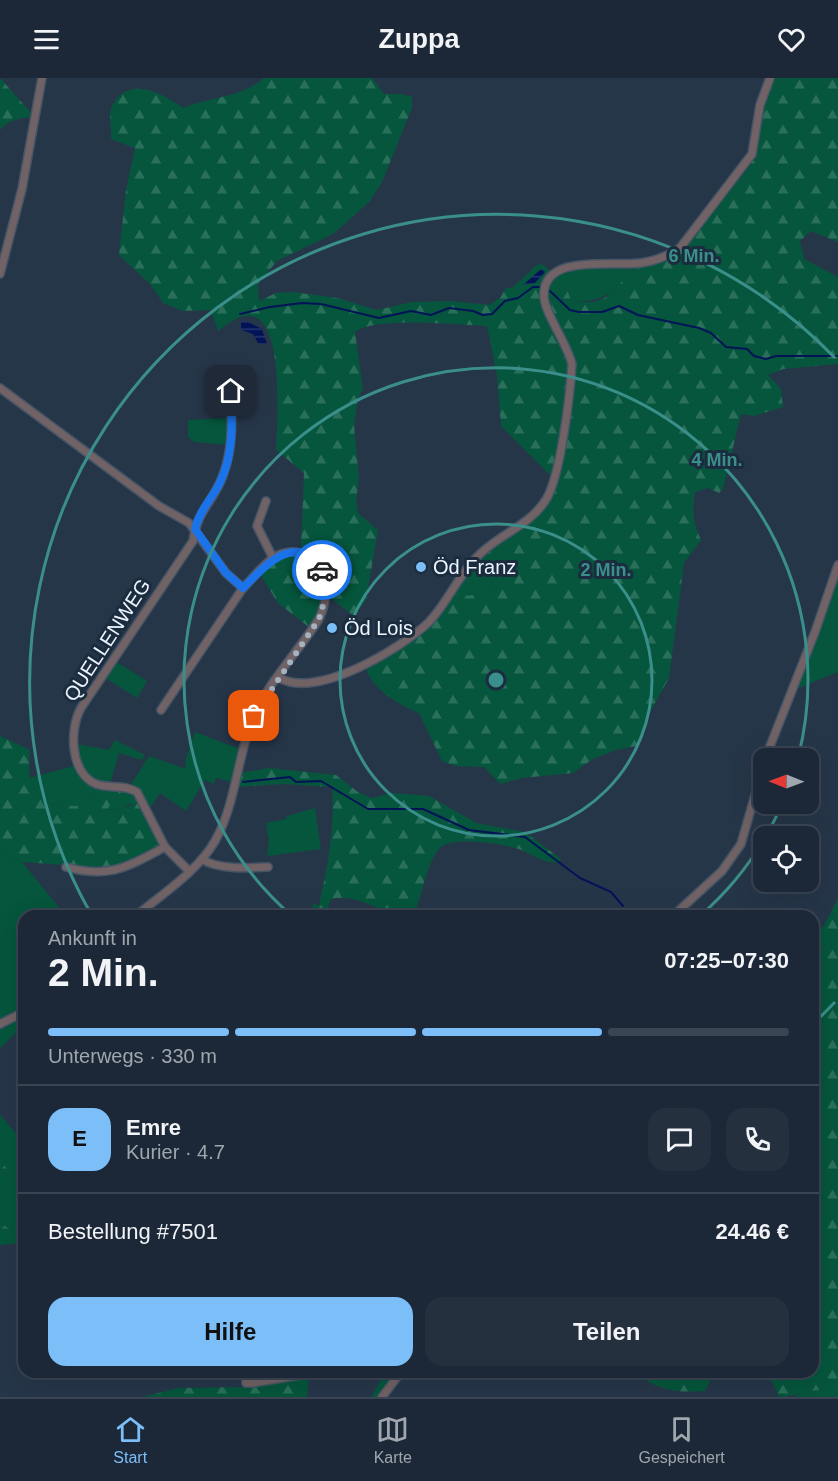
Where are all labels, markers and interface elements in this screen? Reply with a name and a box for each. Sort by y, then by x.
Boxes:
icon: menu [30,23,63,56]
icon: heart [775,23,808,56]
text: Zuppa [379,24,460,54]
text: 6 Min. [668,246,720,266]
pin [205,365,256,416]
icon: home [214,374,247,407]
text: 4 Min. [691,450,743,470]
courier [292,540,352,600]
icon: car [306,554,339,587]
place label: Öd Franz [433,556,516,578]
marker: Öd Franz [414,560,428,574]
text: 2 Min. [580,560,632,580]
street label: QUELLENWEG [59,575,155,705]
place label: Öd Lois [344,617,413,639]
marker: Öd Lois [325,621,339,635]
centre of rings [486,670,506,690]
pin [228,690,279,741]
icon: bag [237,699,270,732]
north arrow [753,748,819,814]
map controls [753,748,819,892]
button: locate [753,826,819,892]
text: Ankunft in [48,927,137,949]
text: 07:25–07:30 [664,948,789,973]
text: 2 Min. [48,951,159,994]
text: Unterwegs · 330 m [48,1045,217,1067]
button: chat [648,1108,711,1171]
button: phone [726,1108,789,1171]
text: Emre [126,1115,181,1140]
text: E [72,1126,87,1151]
text: Kurier · 4.7 [126,1141,225,1163]
text: Bestellung #7501 [48,1219,218,1244]
text: 24.46 € [716,1219,789,1244]
button: Hilfe [48,1297,413,1366]
button: Teilen [425,1297,789,1366]
tab: Start [113,1413,147,1467]
tab: Karte [374,1413,412,1467]
tab: Gespeichert [638,1413,725,1467]

